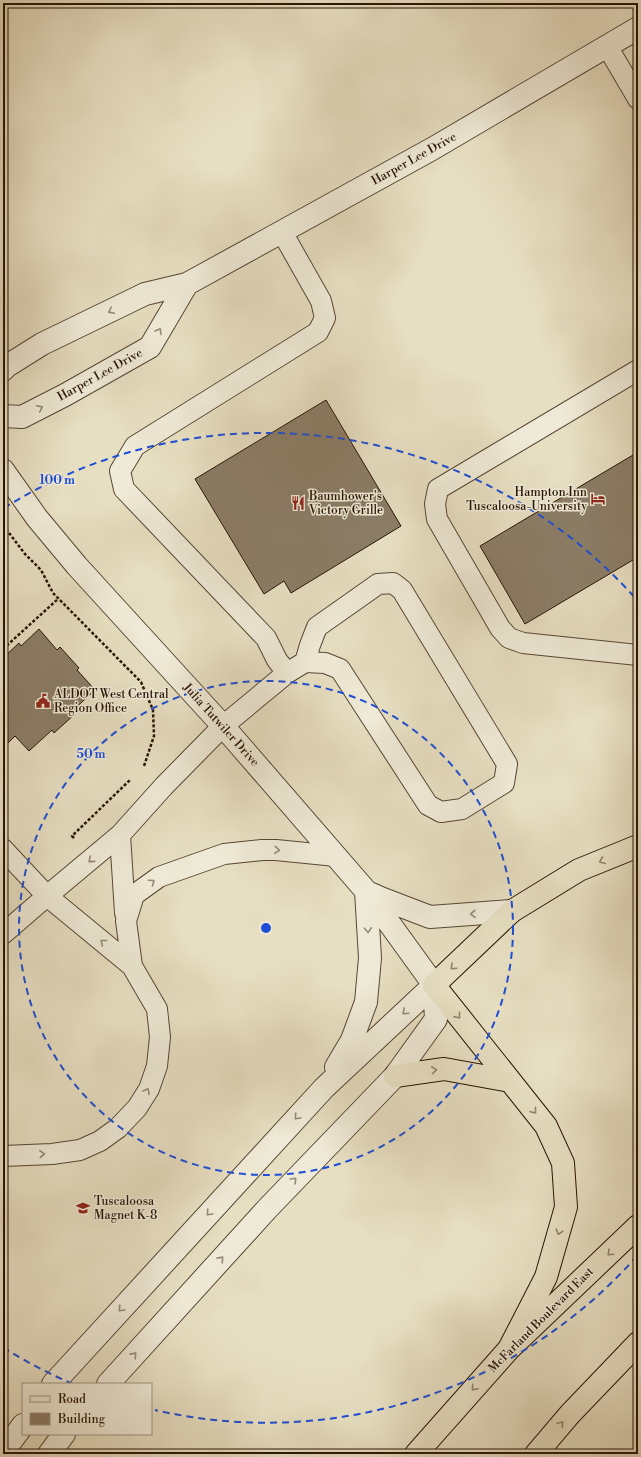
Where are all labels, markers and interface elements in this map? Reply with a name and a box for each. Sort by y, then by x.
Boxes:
street label: Harper Lee Drive [369,129,459,189]
one-way arrow [108,306,115,314]
one-way arrow [155,328,162,336]
street label: Harper Lee Drive [55,345,145,405]
one-way arrow [36,405,43,413]
text: 100 m [39,473,75,488]
place label: Hampton Inn Tuscaloosa-University [466,485,587,514]
place label: Baumhower's Victory Grille [308,489,383,518]
hotel icon: Hampton Inn Tuscaloosa-University [590,491,606,507]
restaurant icon: Baumhower's Victory Grille [290,495,306,511]
street label: Julia Tutwiler Drive [179,680,262,770]
place label: ALDOT West Central Region Office [53,687,169,716]
public building icon: ALDOT West Central Region Office [35,693,51,709]
text: 50 m [76,747,106,762]
one-way arrow [274,845,280,854]
one-way arrow [88,856,95,863]
one-way arrow [599,856,607,864]
one-way arrow [148,880,155,887]
one-way arrow [470,909,476,918]
centre of rings [259,921,273,935]
one-way arrow [364,927,373,933]
one-way arrow [100,939,107,946]
one-way arrow [451,962,458,969]
one-way arrow [402,1007,410,1015]
one-way arrow [453,1011,460,1018]
one-way arrow [431,1066,437,1075]
one-way arrow [143,1088,150,1095]
one-way arrow [530,1106,537,1113]
one-way arrow [294,1112,302,1120]
one-way arrow [39,1150,45,1159]
one-way arrow [289,1177,297,1185]
place label: Tuscaloosa Magnet K-8 [94,1194,157,1223]
school or university icon: Tuscaloosa Magnet K-8 [75,1200,91,1216]
one-way arrow [207,1208,214,1216]
one-way arrow [555,1228,564,1235]
one-way arrow [607,1248,615,1256]
one-way arrow [216,1256,224,1264]
street label: McFarland Boulevard East [485,1264,597,1376]
one-way arrow [119,1304,126,1312]
one-way arrow [129,1352,137,1360]
legend [22,1383,152,1435]
one-way arrow [471,1384,478,1391]
text: Road [58,1392,86,1407]
text: Building [57,1412,106,1427]
one-way arrow [557,1422,564,1429]

